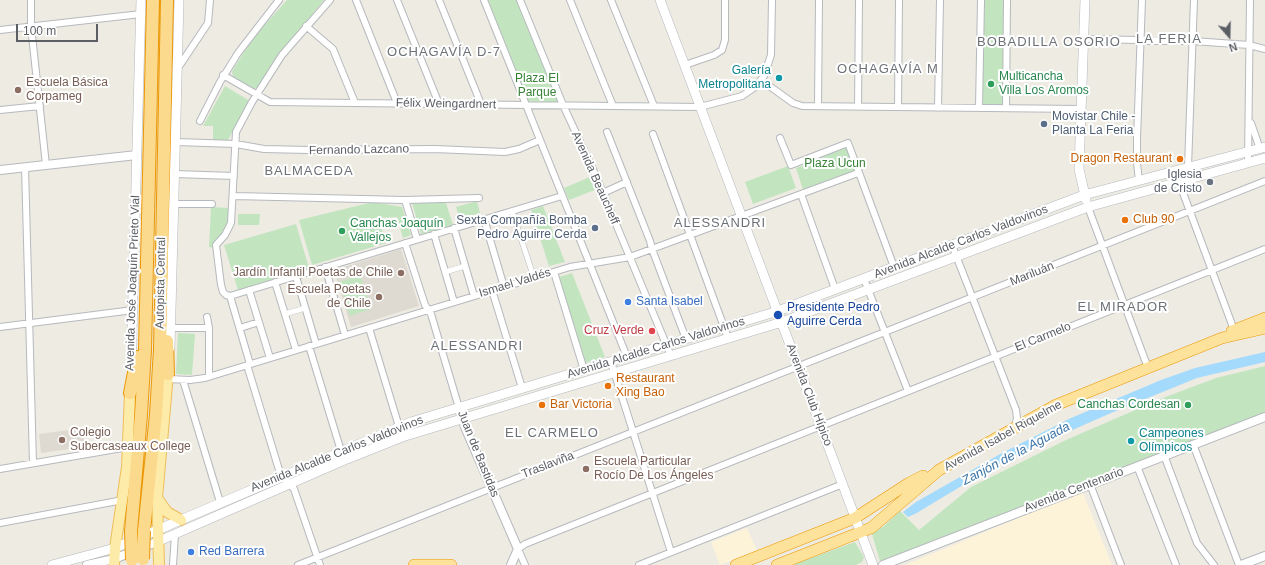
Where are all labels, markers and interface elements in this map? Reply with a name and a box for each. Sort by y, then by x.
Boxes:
scale bar [18,16,100,42]
north arrow [1209,16,1249,56]
text: 100 m [23,24,56,38]
district label: LA FERIA [1136,31,1202,47]
district label: BOBADILLA OSORIO [977,34,1121,50]
text: N [1227,40,1239,54]
district label: OCHAGAVÍA D-7 [387,44,501,60]
district label: OCHAGAVÍA M [837,61,939,77]
place label: Galería Metropolitana [698,64,771,92]
place label: Multicancha Villa Los Aromos [999,70,1089,98]
park label: Plaza El Parque [515,72,559,100]
marker: Galería Metropolitana [774,73,784,83]
place label: Escuela Básica Corpameg [26,76,108,104]
marker: Multicancha Villa Los Aromos [986,79,996,89]
marker: Escuela Básica Corpameg [13,85,23,95]
street label: Félix Weingardnert [396,96,496,112]
place label: Movistar Chile - Planta La Feria [1052,110,1135,138]
marker: Movistar Chile - Planta La Feria [1039,119,1049,129]
street label: Avenida Beaucheff [568,129,622,227]
street label: Fernando Lazcano [309,142,409,158]
place label: Dragon Restaurant [1071,152,1172,166]
marker: Dragon Restaurant [1175,154,1185,164]
park label: Plaza Ucun [804,157,866,171]
district label: BALMACEDA [264,163,354,179]
place label: Iglesia de Cristo [1154,168,1202,196]
marker: Iglesia de Cristo [1205,177,1215,187]
street label: Avenida José Joaquín Prieto Vial [123,195,143,371]
street label: Avenida Alcalde Carlos Valdovinos [872,202,1050,282]
place label: Club 90 [1133,213,1174,227]
place label: Sexta Compañía Bomba Pedro Aguirre Cerda [456,214,587,242]
district label: ALESSANDRI [674,215,766,231]
marker: Club 90 [1120,215,1130,225]
place label: Canchas Joaquín Vallejos [350,217,443,245]
marker: Sexta Compañía Bomba Pedro Aguirre Cerda [590,223,600,233]
marker: Canchas Joaquín Vallejos [337,226,347,236]
street label: Autopista Central [153,237,169,329]
street label: Mariluán [1008,259,1056,289]
street label: Ismael Valdés [477,265,553,301]
place label: Jardín Infantil Poetas de Chile [233,266,393,280]
marker: Jardín Infantil Poetas de Chile [396,268,406,278]
place label: Escuela Poetas de Chile [288,283,371,311]
marker: Escuela Poetas de Chile [374,292,384,302]
place label: Santa Isabel [636,295,703,309]
marker: Santa Isabel [623,297,633,307]
district label: EL MIRADOR [1078,299,1168,315]
place label: Presidente Pedro Aguirre Cerda [787,301,880,329]
marker: Presidente Pedro Aguirre Cerda [772,309,784,321]
street label: Avenida Alcalde Carlos Valdovinos [565,314,747,382]
street label: El Carmelo [1013,319,1073,355]
place label: Cruz Verde [584,324,644,338]
marker: Cruz Verde [647,326,657,336]
district label: ALESSANDRI [431,338,523,354]
street label: Avenida Club Hípico [783,342,835,448]
place label: Restaurant Xing Bao [616,372,675,400]
marker: Restaurant Xing Bao [603,381,613,391]
place label: Bar Victoria [550,398,612,412]
street label: Avenida Isabel Riquelme [942,398,1064,474]
place label: Canchas Cordesan [1077,398,1180,412]
marker: Bar Victoria [537,400,547,410]
marker: Canchas Cordesan [1183,400,1193,410]
street label: Juan de Bastidas [454,409,502,499]
street label: Avenida Alcalde Carlos Valdovinos [249,413,425,495]
water label: Zanjón de la Aguada [959,419,1073,489]
district label: EL CARMELO [505,425,599,441]
place label: Colegio Subercaseaux College [70,426,191,454]
place label: Campeones Olímpicos [1139,427,1204,455]
marker: Colegio Subercaseaux College [57,435,67,445]
marker: Campeones Olímpicos [1126,436,1136,446]
street label: Traslaviña [520,448,576,482]
place label: Escuela Particular Rocío De Los Ángeles [594,455,713,483]
marker: Escuela Particular Rocío De Los Ángeles [581,464,591,474]
street label: Avenida Centenario [1022,464,1126,516]
place label: Red Barrera [199,545,264,559]
marker: Red Barrera [186,547,196,557]

